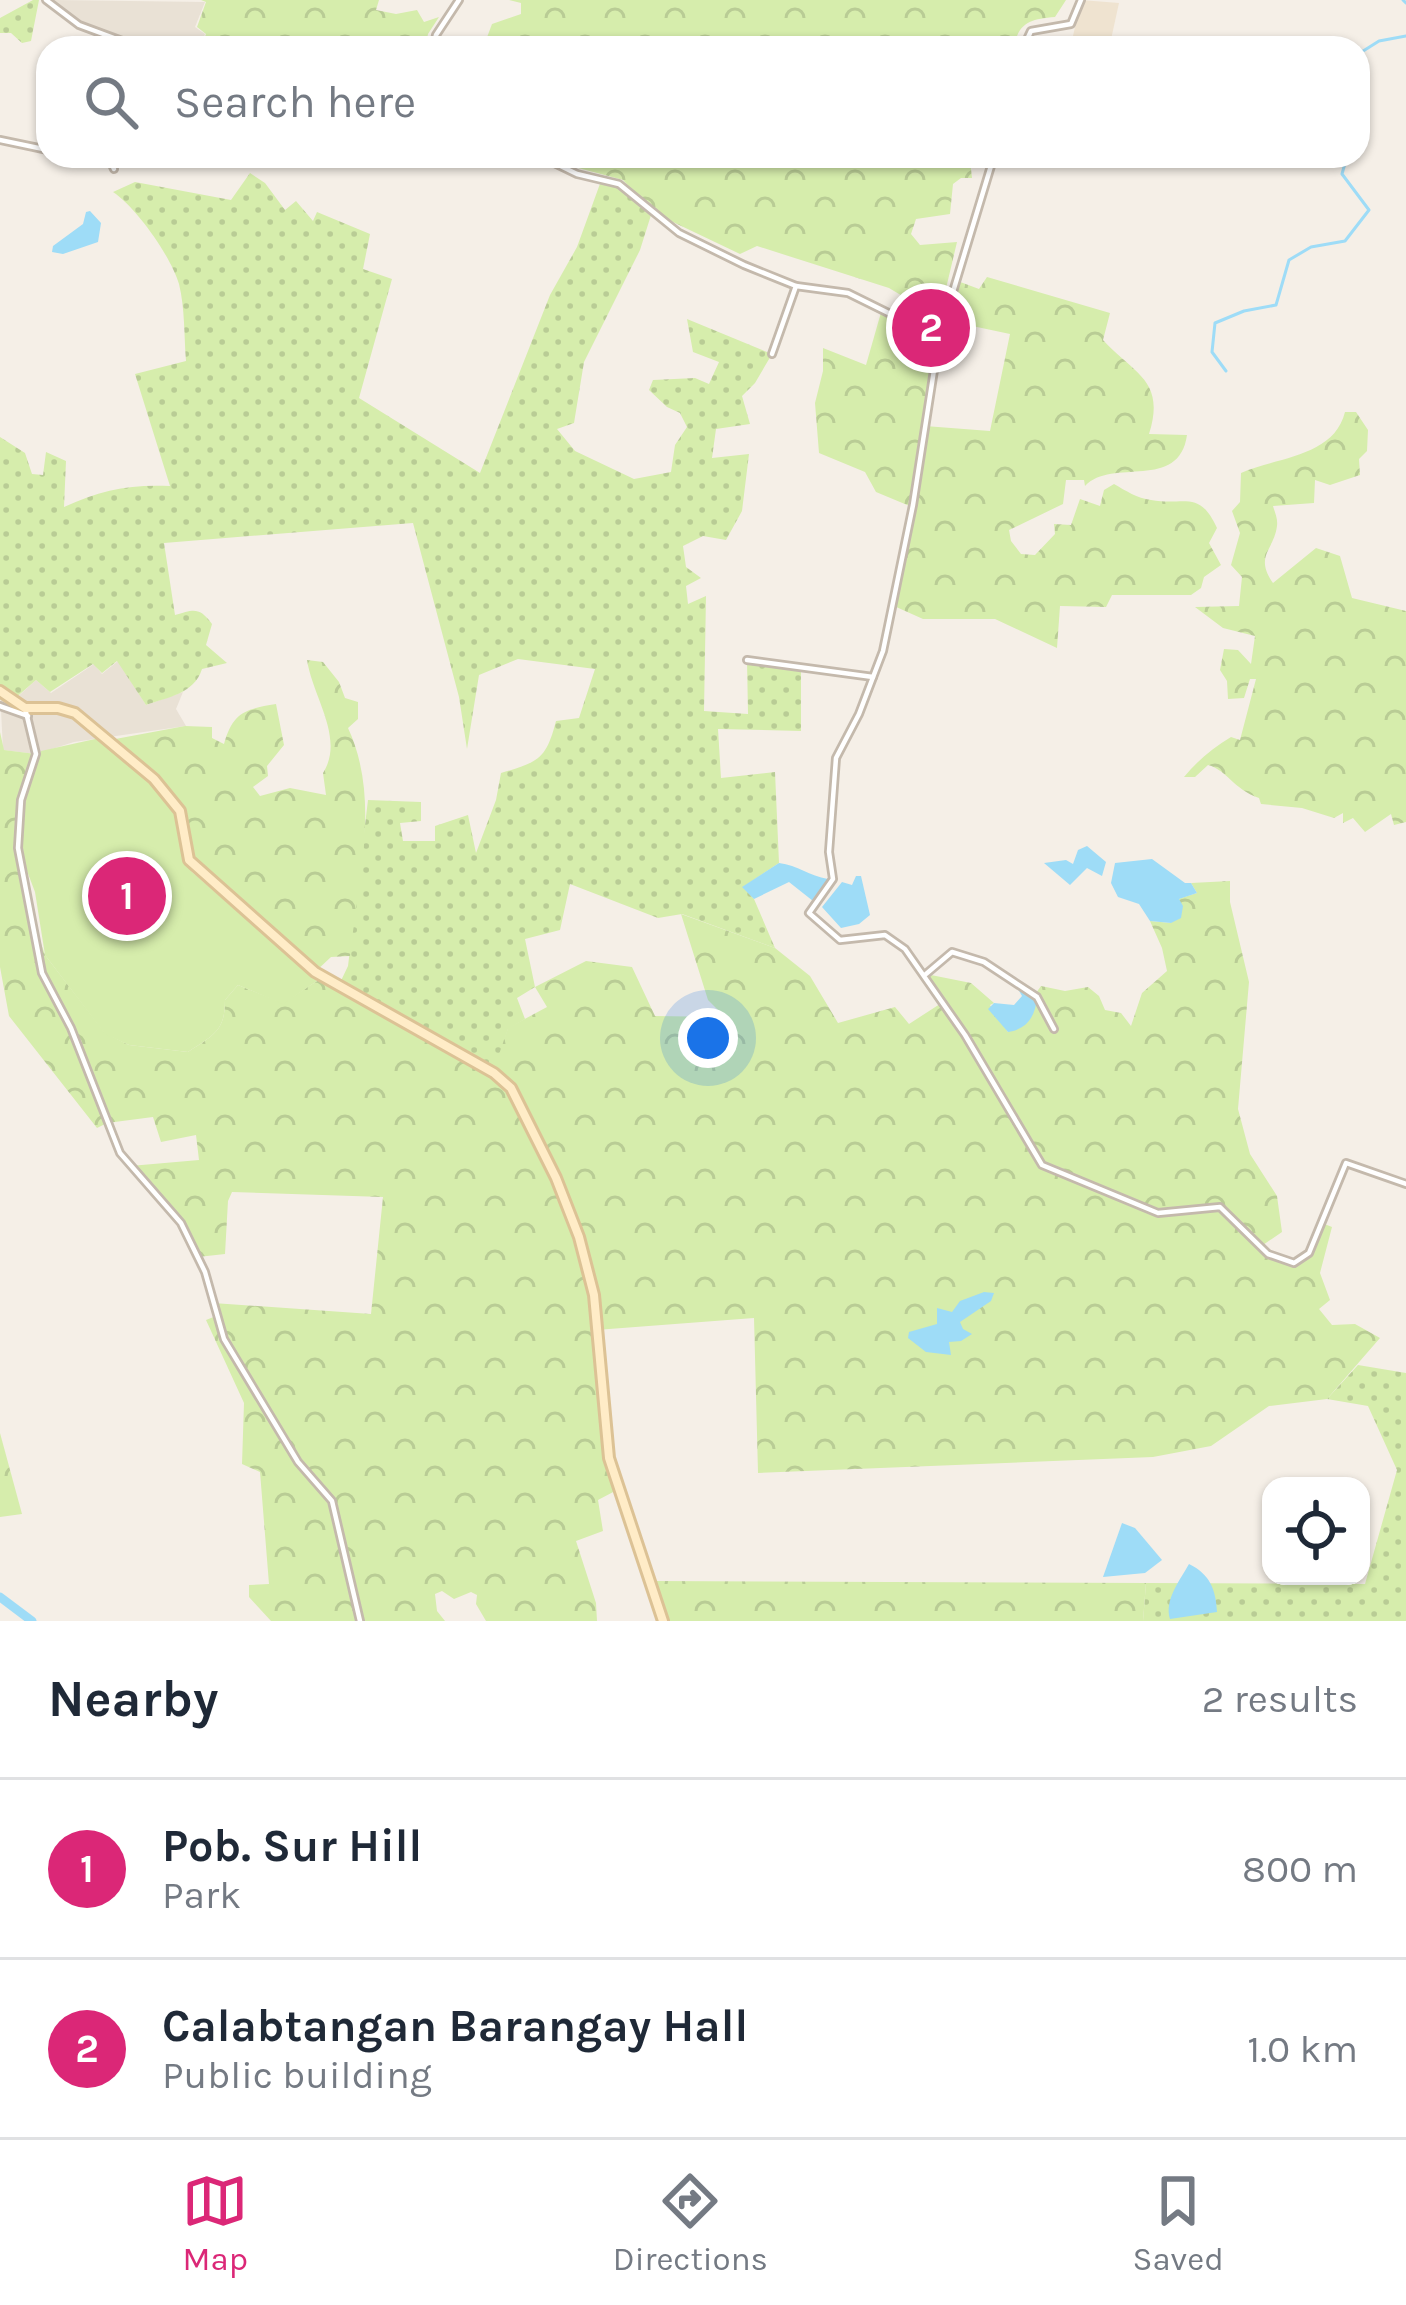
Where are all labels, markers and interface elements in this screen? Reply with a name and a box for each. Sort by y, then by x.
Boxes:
search box [36,36,1370,168]
icon: search [78,69,144,135]
text: Search here [174,76,416,128]
pin: 2 [892,283,970,373]
pin: 1 [88,851,166,941]
your location [678,1008,738,1068]
map controls [1262,1477,1370,1585]
button: locate [1262,1477,1370,1585]
text: Nearby [48,1669,218,1729]
text: 2 results [1202,1676,1358,1722]
text: Pob. Sur Hill [162,1820,422,1872]
text: 1 [80,1846,94,1892]
text: 800 m [1242,1846,1358,1892]
text: Park [162,1872,241,1918]
text: Calabtangan Barangay Hall [162,2000,748,2052]
text: 2 [75,2026,99,2072]
text: 1.0 km [1247,2026,1358,2072]
text: Public building [162,2052,432,2098]
tab: Map [182,2168,248,2278]
tab: Directions [613,2168,768,2278]
tab: Saved [1133,2168,1224,2278]

